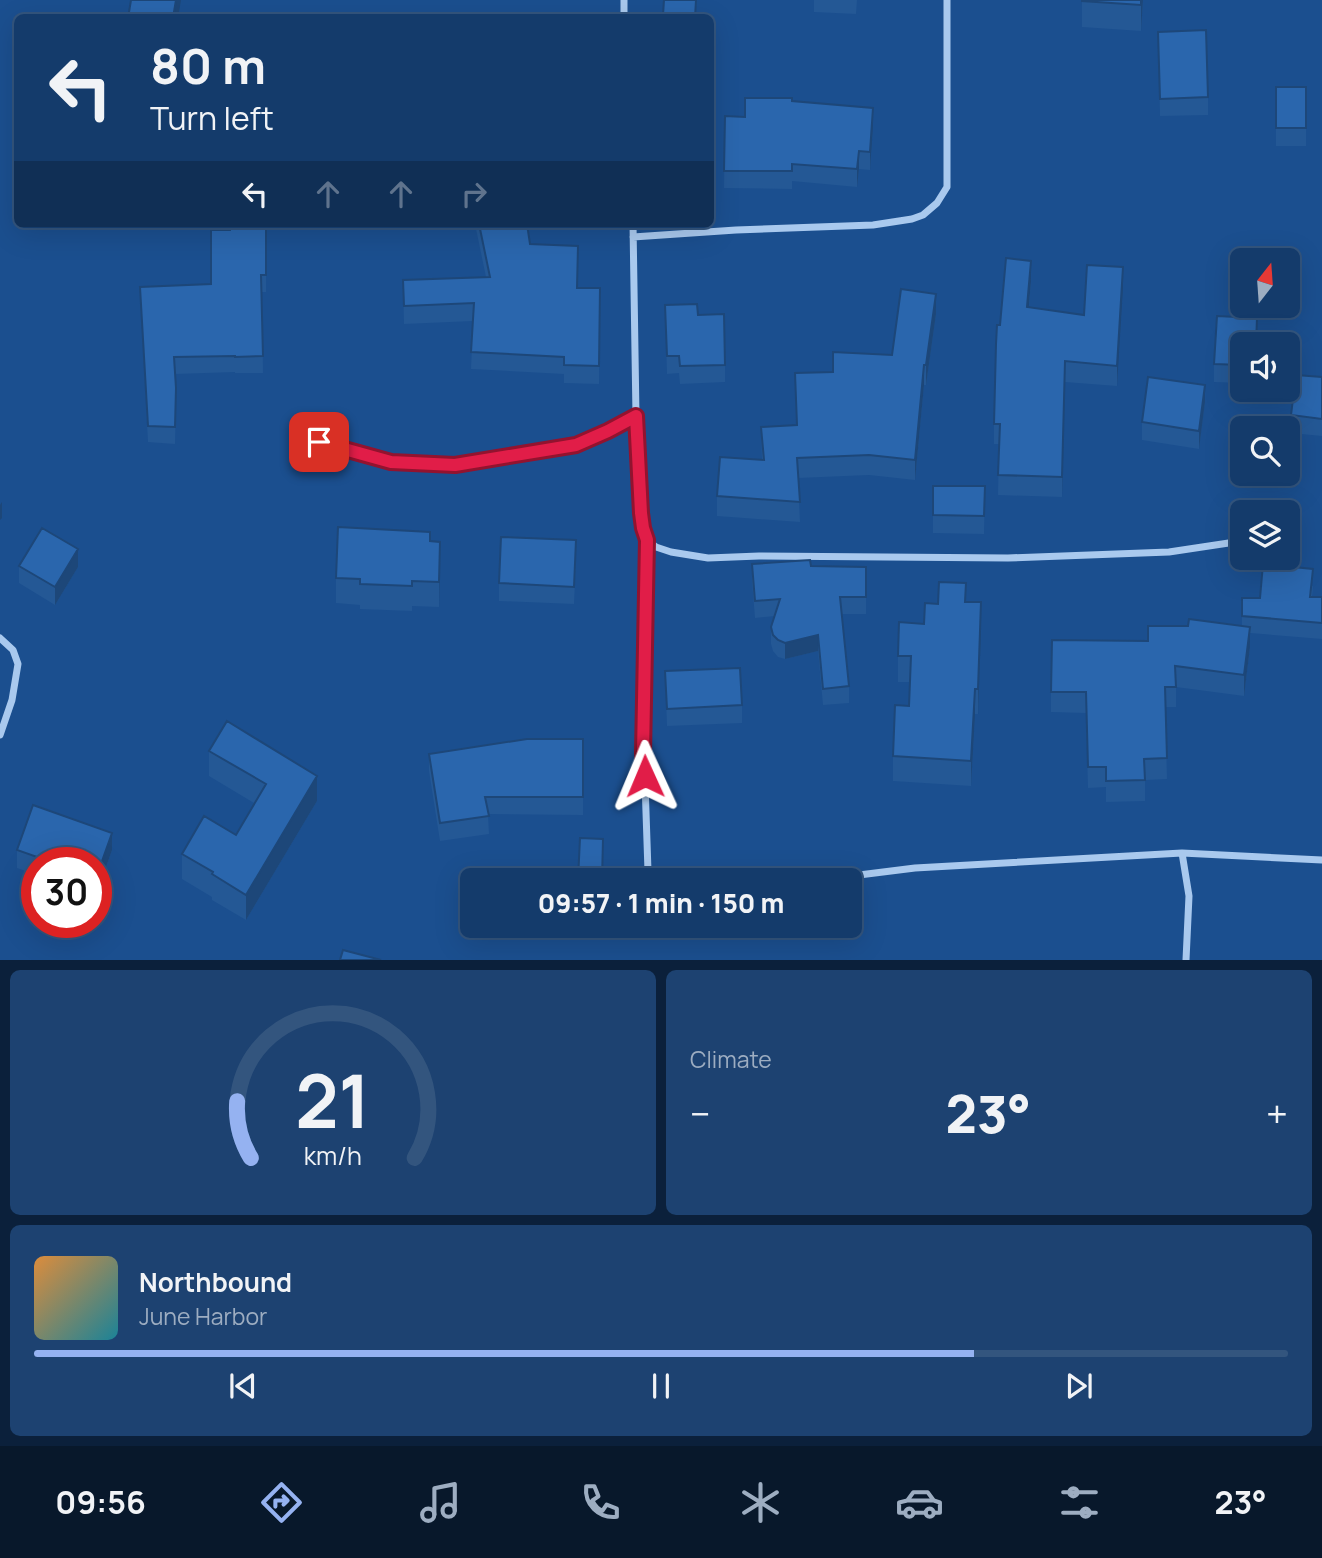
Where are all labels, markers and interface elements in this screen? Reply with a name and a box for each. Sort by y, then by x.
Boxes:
text: 80 m [150,32,266,99]
icon: left [35,42,126,133]
text: Turn left [150,96,274,140]
icon: left [236,175,274,213]
icon: ahead [309,175,347,213]
icon: ahead [382,175,420,213]
icon: right [455,175,493,213]
north arrow [1230,248,1300,318]
map controls [1230,248,1300,570]
button: sound [1230,332,1300,402]
pin [289,412,349,472]
button: search [1230,416,1300,486]
icon: arrive [300,423,338,461]
button: layers [1230,500,1300,570]
position arrow [608,739,682,813]
speed limit sign: 30 [21,847,112,938]
text: 09:57 · 1 min · 150 m [538,885,784,921]
text: Climate [690,1043,772,1075]
text: 21 [295,1051,371,1151]
text: 23° [946,1078,1031,1149]
text: − [690,1087,711,1139]
text: + [1266,1087,1288,1139]
text: km/h [304,1138,362,1173]
text: Northbound [139,1264,292,1300]
text: June Harbor [139,1300,267,1332]
icon: previous [224,1367,262,1405]
icon: pause [642,1367,680,1405]
icon: next [1060,1367,1098,1405]
icon: directions [257,1478,306,1527]
icon: music [416,1478,465,1527]
icon: phone [576,1478,625,1527]
icon: climate [736,1478,785,1527]
icon: car [895,1478,944,1527]
icon: filters [1055,1478,1104,1527]
text: 09:56 [55,1480,146,1524]
text: 23° [1215,1480,1267,1524]

